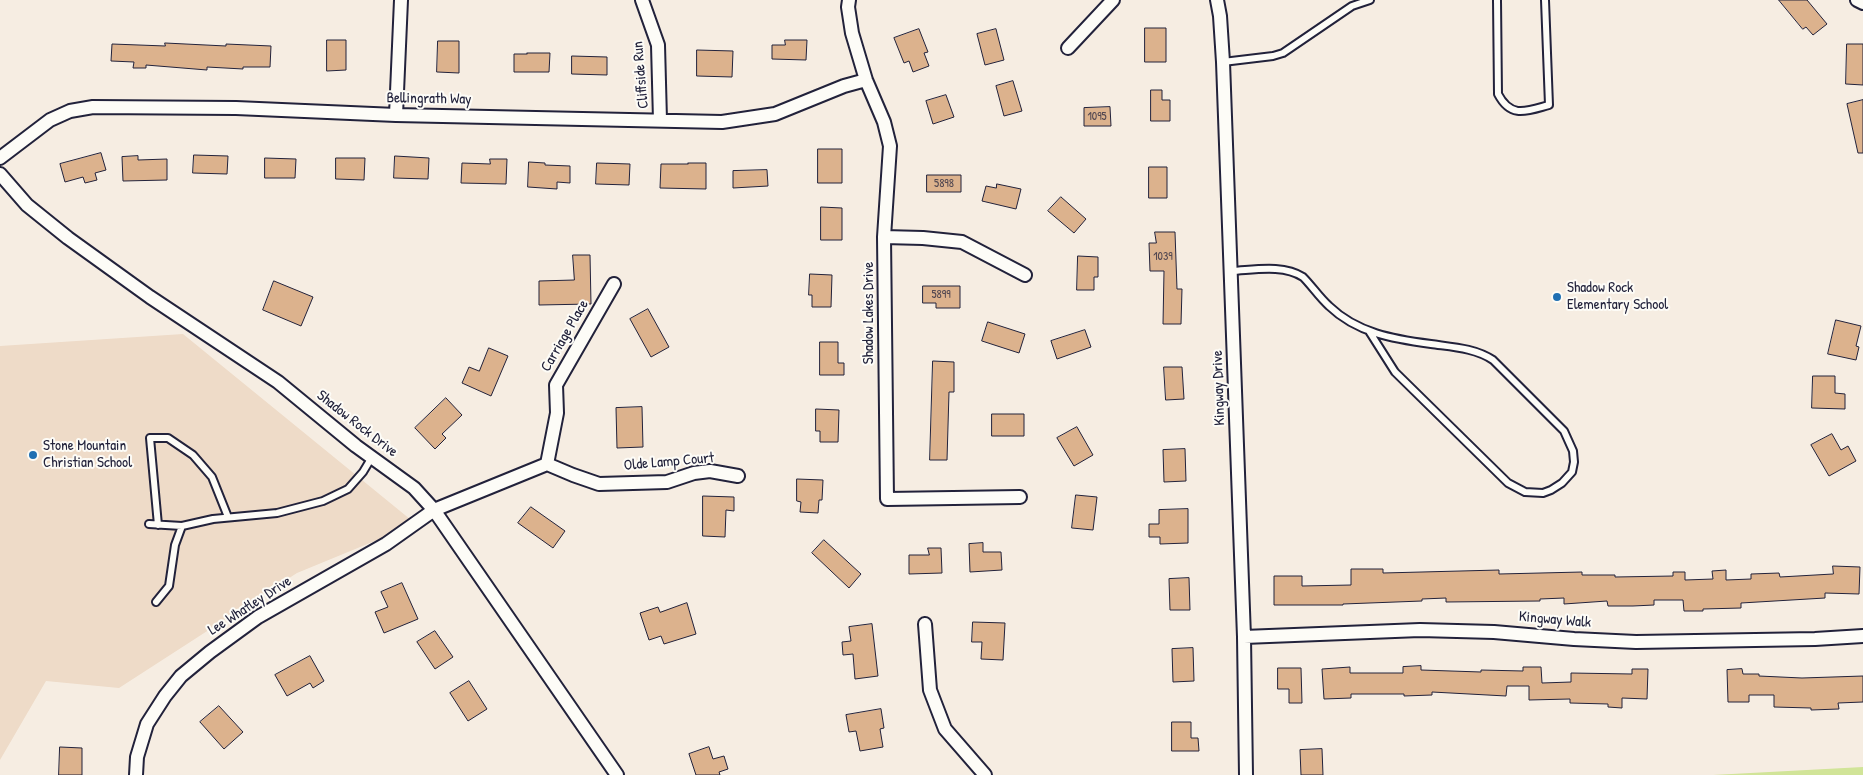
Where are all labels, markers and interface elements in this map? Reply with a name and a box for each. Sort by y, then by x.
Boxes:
street label: Cliffside Run [629,41,653,109]
street label: Bellingrath Way [386,89,472,109]
house number: 1095 [1087,110,1107,124]
house number: 5898 [934,177,954,191]
house number: 1039 [1153,250,1173,264]
street label: Shadow Lakes Drive [860,262,878,364]
place label: Shadow Rock Elementary School [1567,279,1668,314]
house number: 5899 [931,288,951,302]
marker: Shadow Rock Elementary School [1551,291,1563,303]
street label: Carriage Place [537,297,593,375]
street label: Kingway Drive [1209,350,1229,426]
street label: Shadow Rock Drive [313,387,401,461]
place label: Stone Mountain Christian School [43,437,132,472]
marker: Stone Mountain Christian School [27,449,39,461]
street label: Olde Lamp Court [623,449,715,475]
street label: Lee Whatley Drive [205,572,295,640]
street label: Kingway Walk [1518,608,1592,632]

